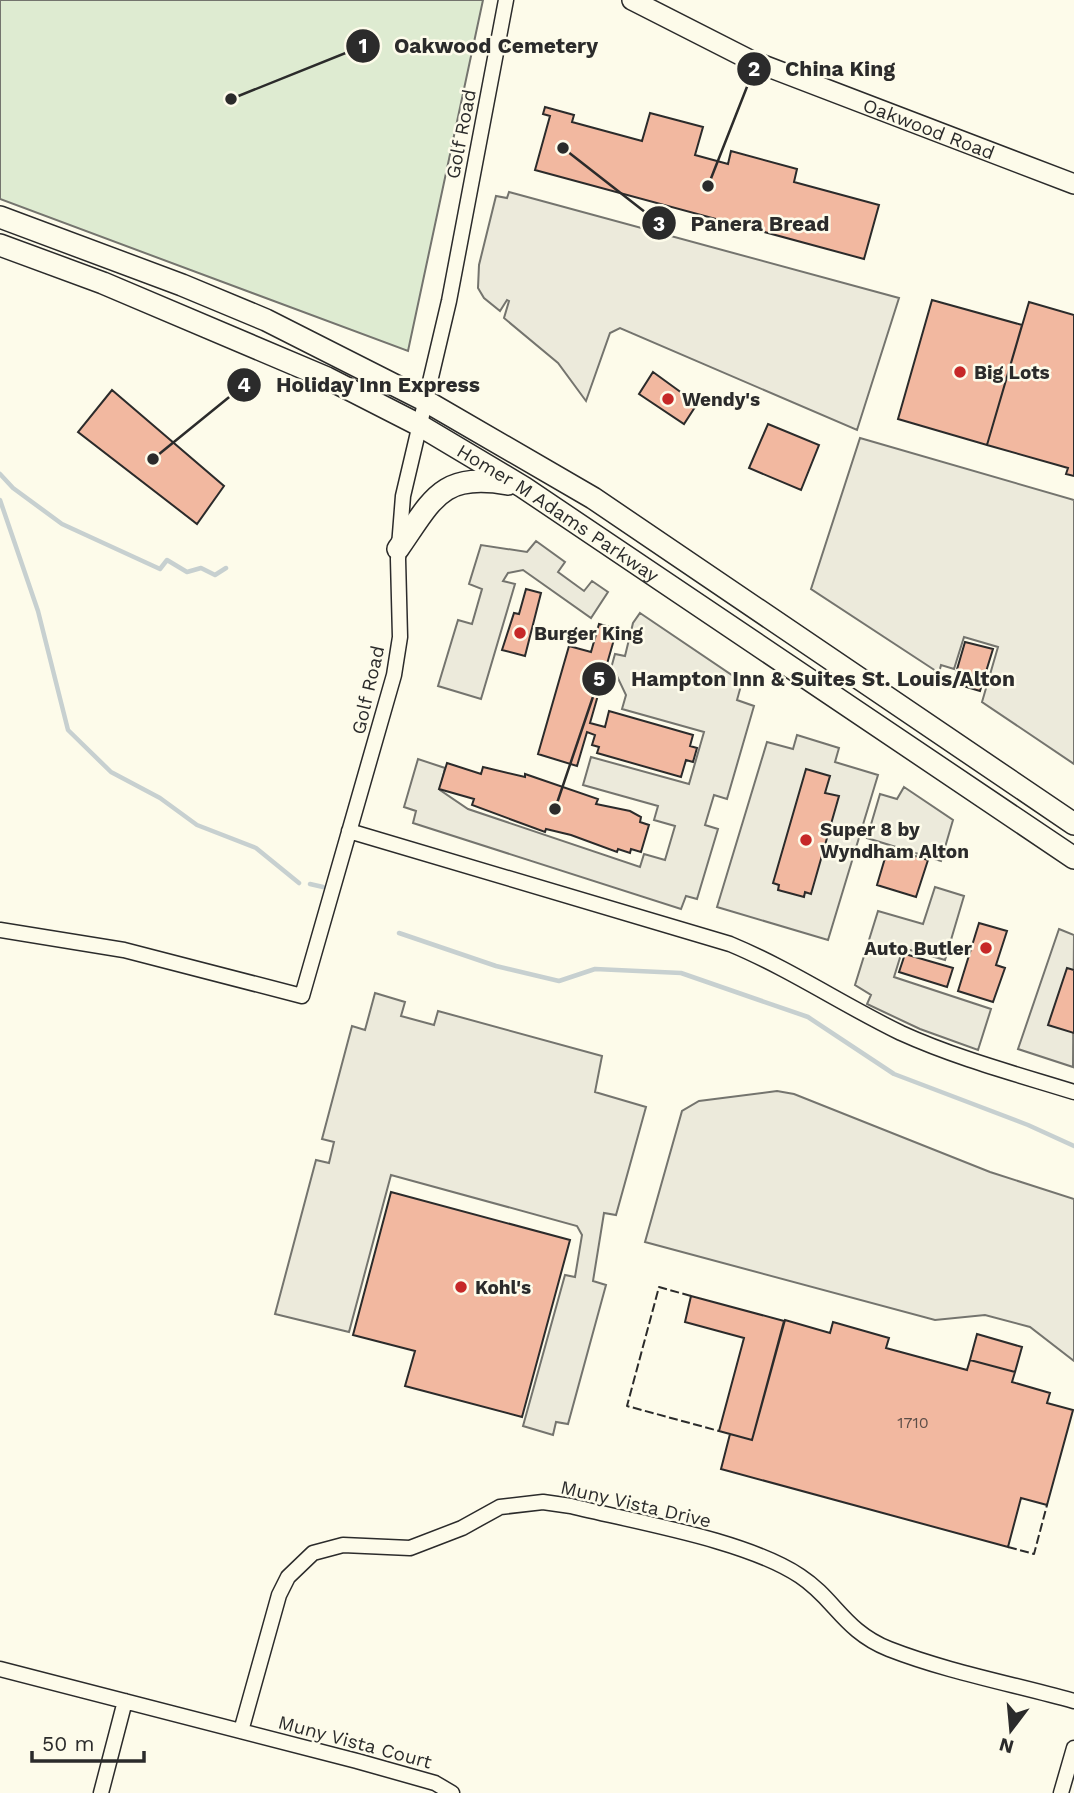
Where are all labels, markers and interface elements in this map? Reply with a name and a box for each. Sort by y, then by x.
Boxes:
callout: Oakwood Cemetery [345,25,612,67]
text: 1 [358,33,368,58]
text: Oakwood Cemetery [394,33,598,58]
callout: China King [736,48,909,90]
text: 2 [748,56,760,81]
text: China King [785,56,895,81]
street label: Golf Road [441,87,481,181]
street label: Oakwood Road [860,93,998,164]
callout: Panera Bread [641,202,844,244]
text: 3 [653,211,665,236]
text: Panera Bread [691,211,829,236]
place label: Big Lots [974,361,1050,384]
callout: Holiday Inn Express [226,364,494,406]
marker: Big Lots [952,364,968,380]
text: 4 [237,372,251,397]
text: Holiday Inn Express [276,372,480,397]
place label: Wendy's [682,388,760,411]
marker: Wendy's [660,391,676,407]
street label: Homer M Adams Parkway [453,439,664,587]
place label: Burger King [534,622,643,645]
marker: Burger King [512,625,528,641]
street label: Golf Road [347,643,389,737]
callout: Hampton Inn & Suites St. Louis/Alton [582,658,1029,700]
text: 5 [593,666,605,691]
text: Hampton Inn & Suites St. Louis/Alton [631,666,1015,691]
place label: Super 8 by Wyndham Alton [820,818,969,863]
marker: Super 8 by Wyndham Alton [798,832,814,848]
place label: Auto Butler [864,937,973,960]
marker: Auto Butler [978,940,994,956]
place label: Kohl's [475,1276,531,1299]
marker: Kohl's [453,1279,469,1295]
house number: 1710 [897,1413,929,1432]
street label: Muny Vista Drive [558,1475,714,1533]
north arrow [976,1695,1046,1765]
street label: Muny Vista Court [276,1710,434,1774]
scale bar [32,1720,144,1764]
text: 50 m [42,1731,94,1756]
text: N [997,1733,1016,1759]

